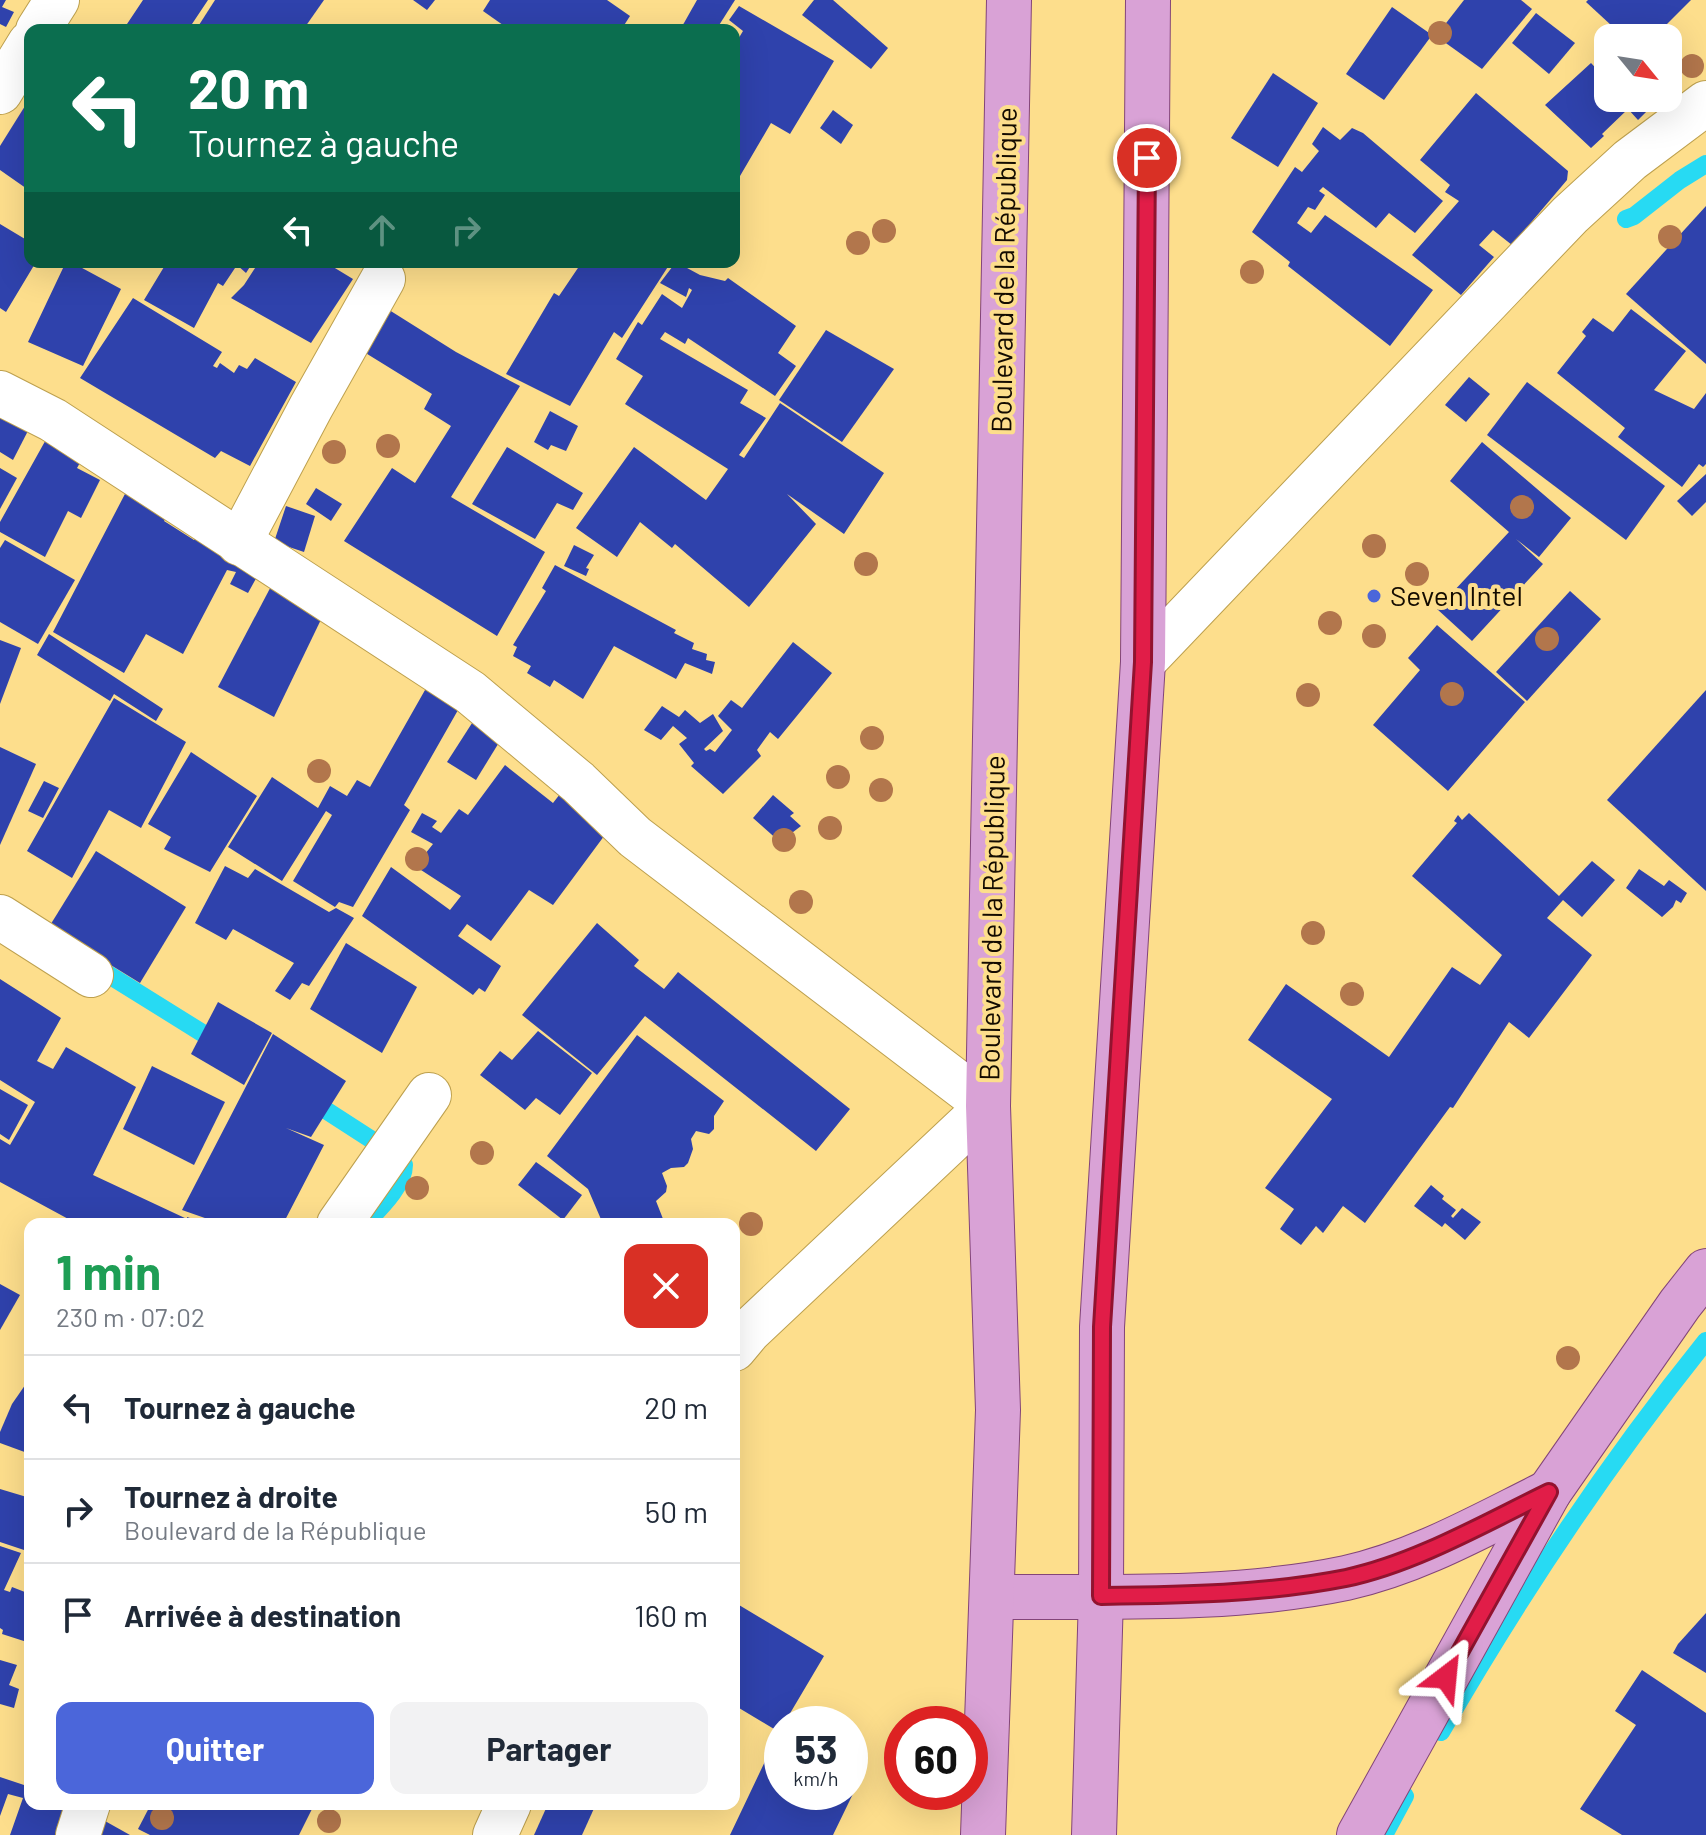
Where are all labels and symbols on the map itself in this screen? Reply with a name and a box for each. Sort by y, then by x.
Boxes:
north arrow [1594,24,1682,112]
street label: Boulevard de la République [983,107,1023,433]
pin [1113,124,1181,192]
place label: Seven Intel [1390,578,1523,612]
marker: Seven Intel [1365,587,1383,605]
street label: Boulevard de la République [971,755,1011,1081]
position arrow [1404,1635,1488,1719]
speed limit sign: 60 [884,1706,988,1810]

